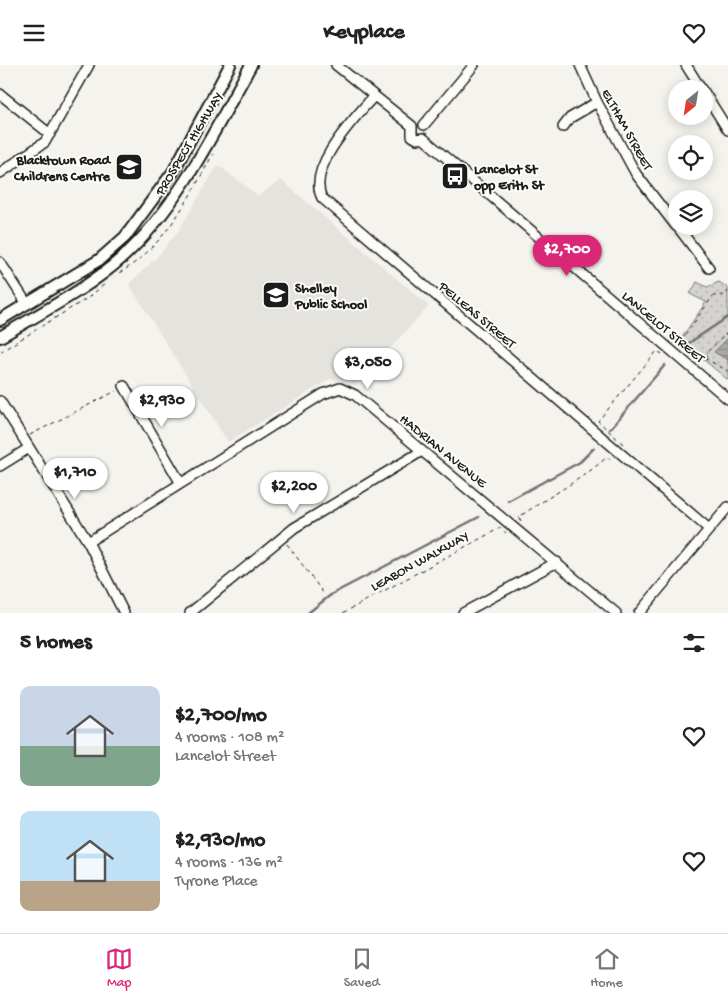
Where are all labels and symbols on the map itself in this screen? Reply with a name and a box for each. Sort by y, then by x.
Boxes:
north arrow [668,80,712,125]
street label: ELTHAM STREET [596,86,655,174]
street label: PROSPECT HIGHWAY [152,90,228,200]
school or university icon: Blacktown Road Childrens Centre [114,152,144,182]
place label: Blacktown Road Childrens Centre [13,153,112,186]
bus stop icon: Lancelot St opp Erith St [440,161,470,191]
place label: Lancelot St opp Erith St [473,162,545,195]
pin: $2,700 [526,235,608,277]
street label: PELLEAS STREET [434,278,519,354]
school or university icon: Shelley Public School [261,280,291,310]
place label: Shelley Public School [294,281,367,314]
street label: LANCELOT STREET [617,288,708,368]
pin: $3,050 [327,347,409,390]
pin: $2,930 [121,385,203,428]
street label: HADRIAN AVENUE [395,412,491,493]
pin: $1,710 [34,457,116,500]
pin: $2,200 [253,471,335,514]
street label: LEABON WALKWAY [368,528,472,596]

